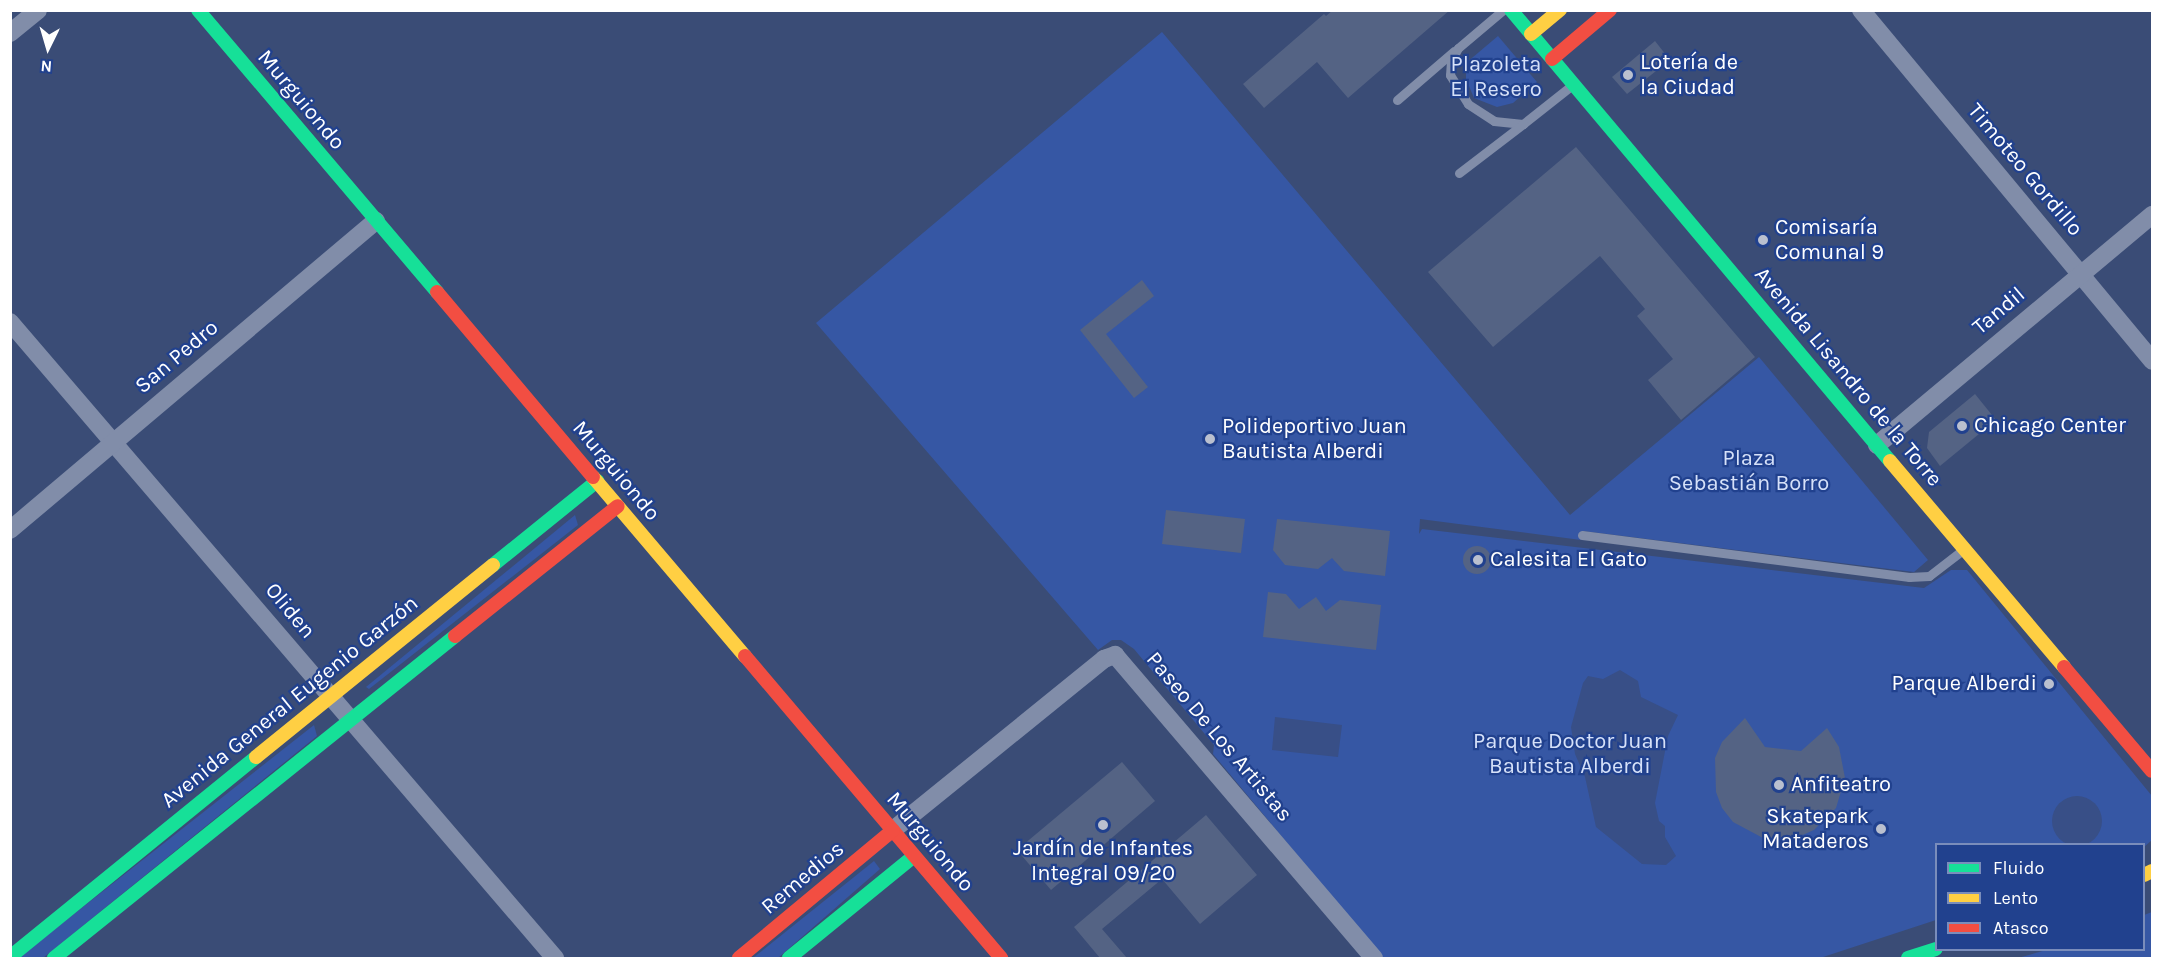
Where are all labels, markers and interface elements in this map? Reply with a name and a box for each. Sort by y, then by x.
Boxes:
north arrow [18,18,78,78]
street label: Murguiondo [252,45,350,155]
place label: Lotería de la Ciudad [1640,49,1738,100]
park label: Plazoleta El Resero [1450,51,1542,102]
text: N [40,56,53,76]
marker: Lotería de la Ciudad [1621,68,1635,82]
street label: Timoteo Gordillo [1962,98,2088,242]
place label: Comisaría Comunal 9 [1775,214,1884,266]
marker: Comisaría Comunal 9 [1756,233,1770,247]
street label: Avenida Lisandro de la Torre [1748,262,1948,492]
street label: Tandil [1967,282,2031,340]
street label: San Pedro [130,315,224,399]
place label: Polideportivo Juan Bautista Alberdi [1222,413,1407,464]
place label: Chicago Center [1974,413,2126,439]
street label: Murguiondo [567,416,665,526]
marker: Chicago Center [1955,419,1969,433]
marker: Polideportivo Juan Bautista Alberdi [1203,432,1217,446]
park label: Plaza Sebastián Borro [1669,445,1829,496]
place label: Calesita El Gato [1490,547,1647,573]
marker: Calesita El Gato [1471,553,1485,567]
street label: Oliden [259,578,321,644]
street label: Avenida General Eugenio Garzón [156,590,424,814]
street label: Paseo De Los Artistas [1140,647,1298,827]
place label: Parque Alberdi [1891,671,2037,697]
marker: Parque Alberdi [2042,677,2056,691]
park label: Parque Doctor Juan Bautista Alberdi [1473,728,1667,780]
place label: Anfiteatro [1791,772,1891,798]
marker: Anfiteatro [1772,778,1786,792]
street label: Murguiondo [881,787,979,897]
place label: Skatepark Mataderos [1762,803,1869,854]
marker: Jardín de Infantes Integral 09/20 [1096,818,1110,832]
marker: Skatepark Mataderos [1874,822,1888,836]
place label: Jardín de Infantes Integral 09/20 [1013,835,1193,886]
street label: Remedios [756,836,850,920]
legend [1935,843,2145,951]
text: Fluido [1993,857,2044,879]
text: Lento [1993,887,2038,909]
text: Atasco [1993,917,2049,939]

